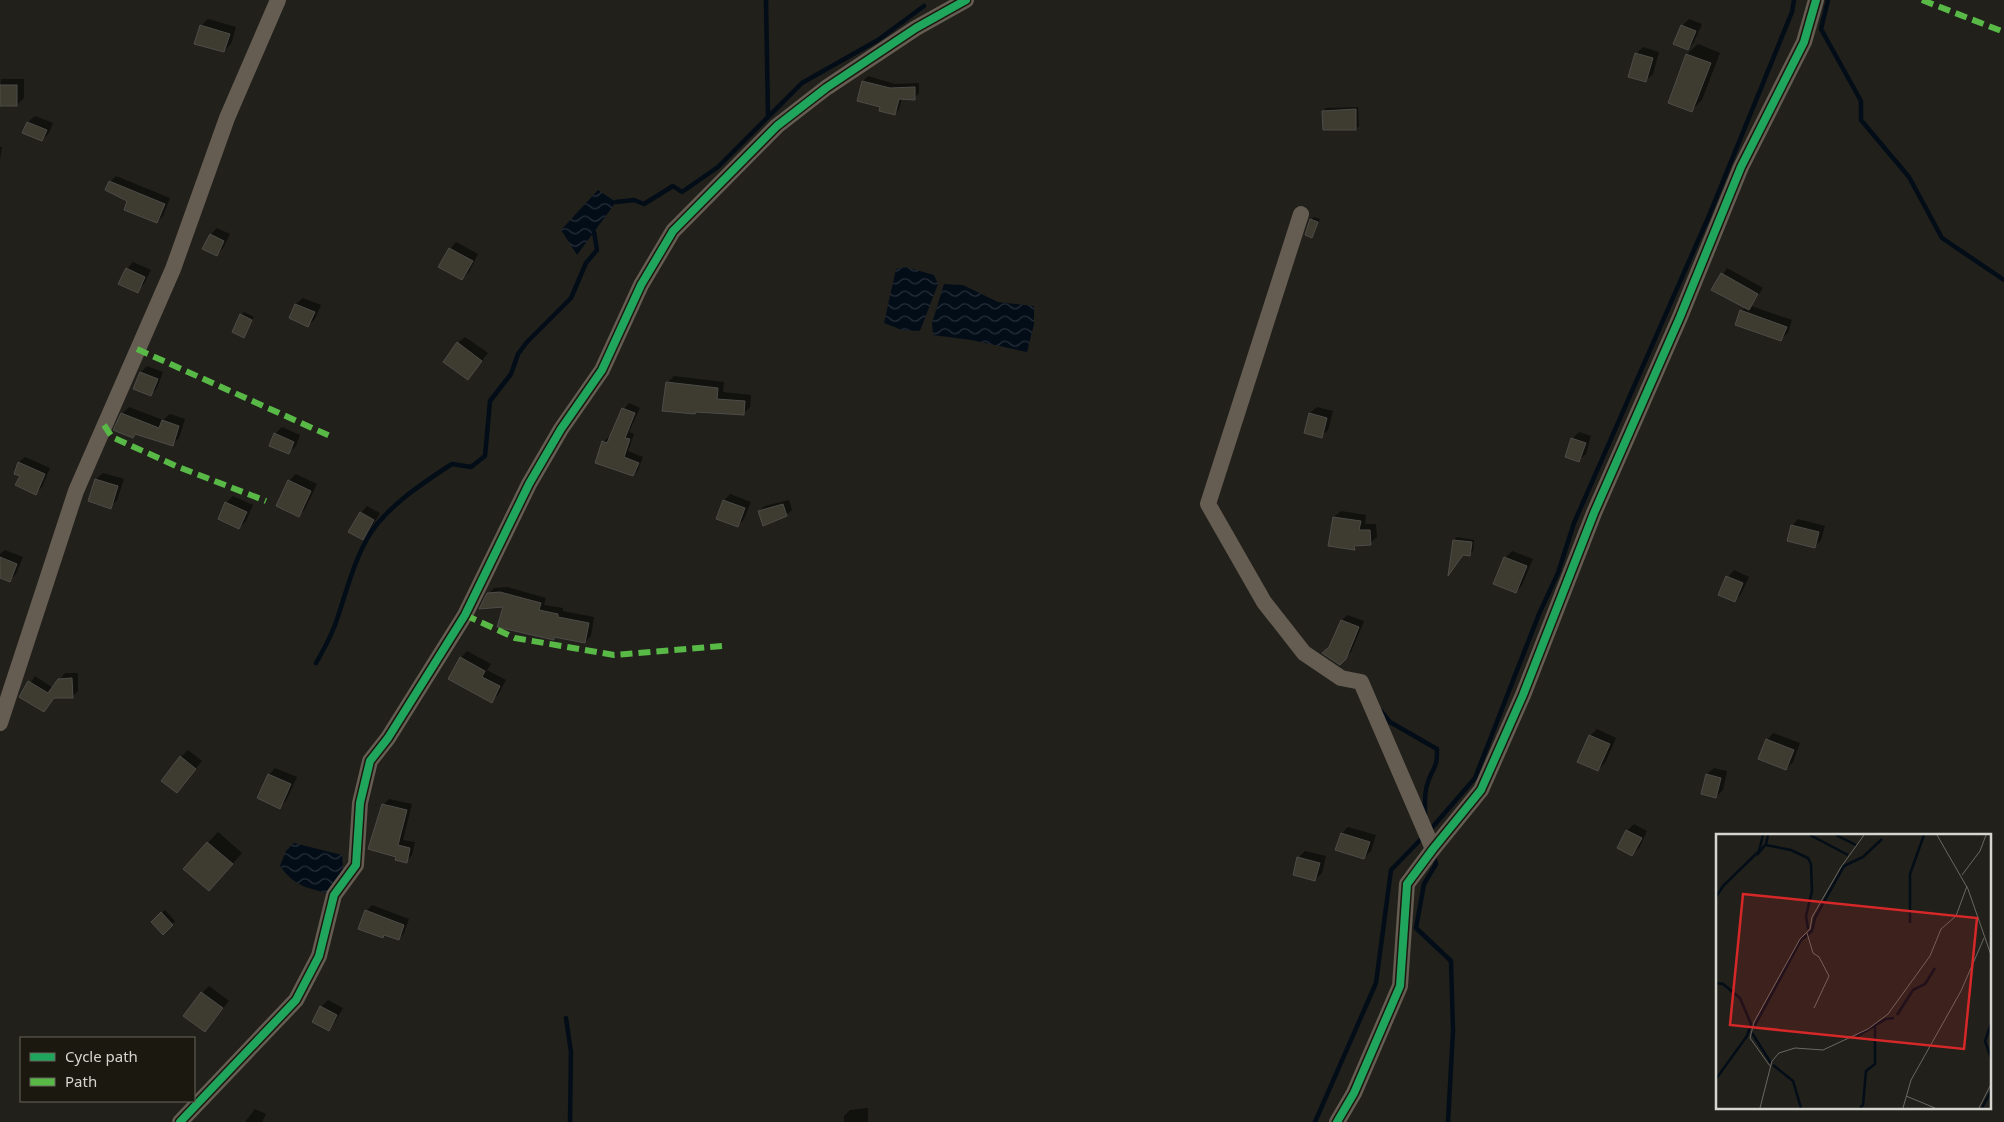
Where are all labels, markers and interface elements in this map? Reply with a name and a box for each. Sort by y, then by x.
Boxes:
inset map [1716,834,1992,1110]
legend [20,1037,195,1102]
text: Cycle path [65,1046,138,1066]
text: Path [65,1071,97,1091]

